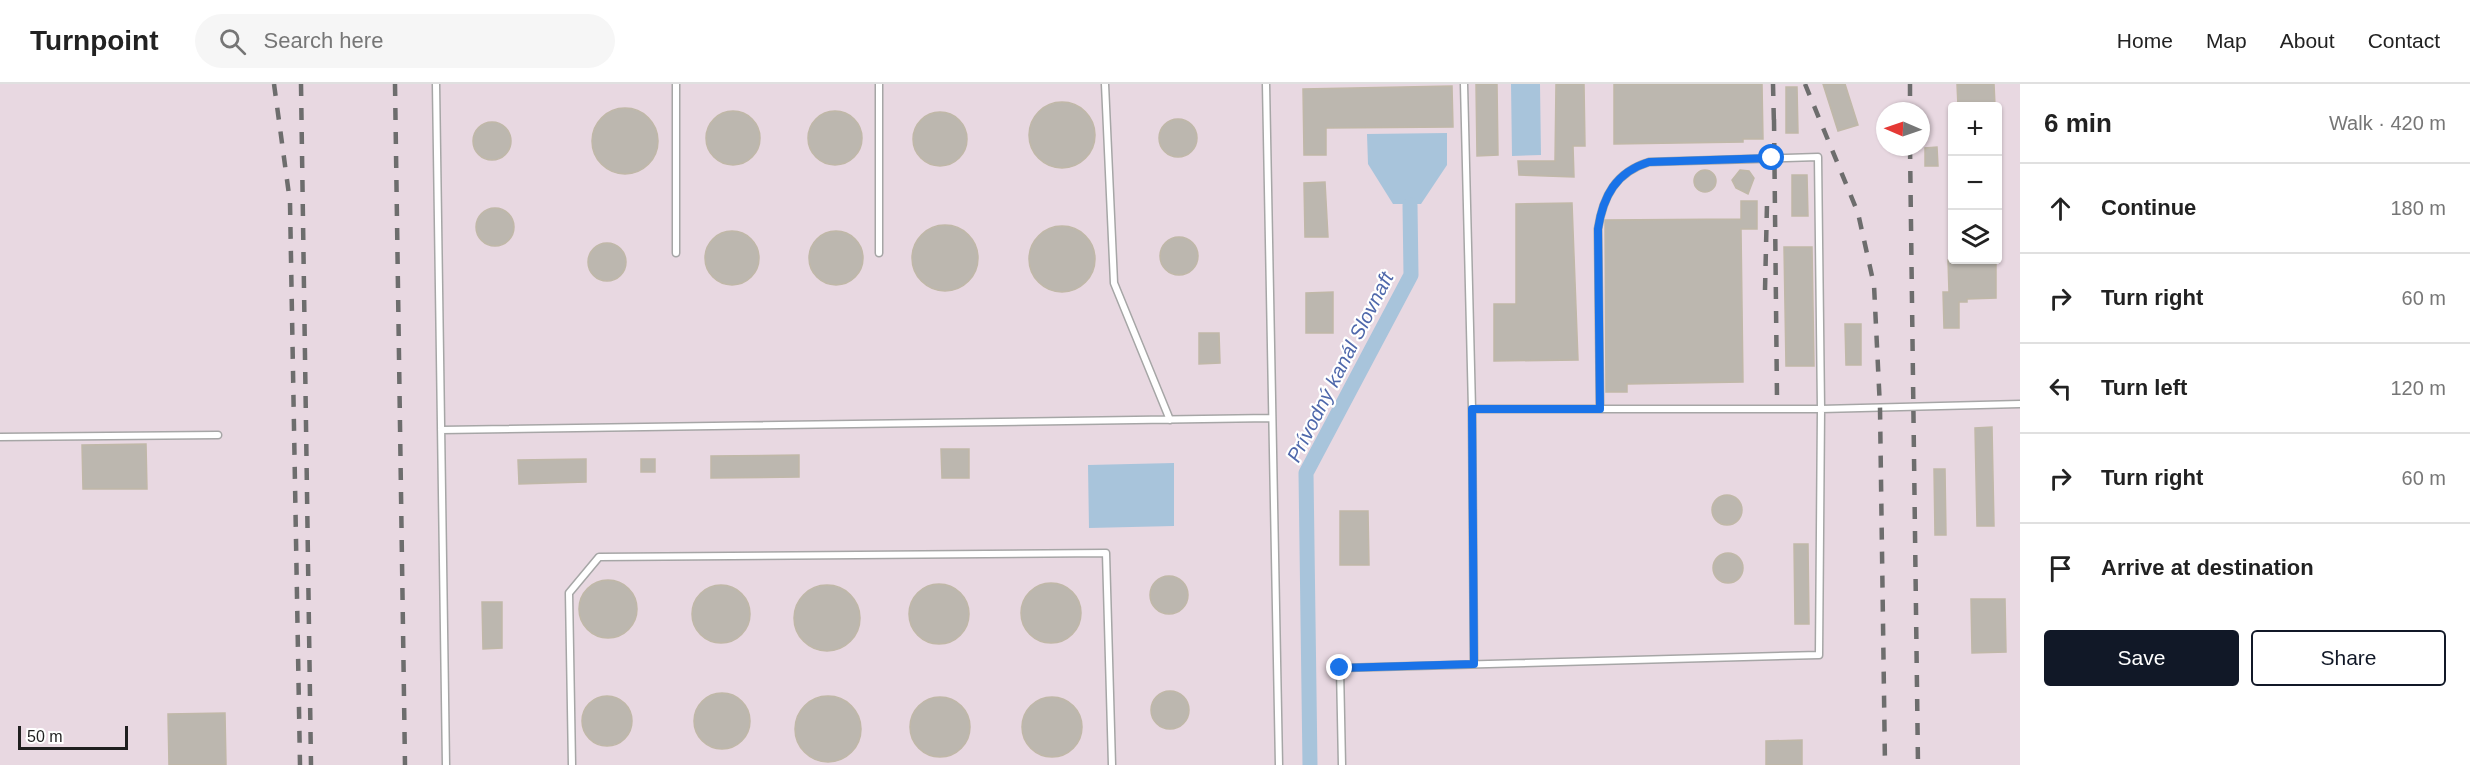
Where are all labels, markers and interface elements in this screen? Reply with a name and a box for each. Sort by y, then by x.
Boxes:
search box [195,14,615,68]
text: Turnpoint [30,25,159,56]
icon: search [216,25,249,58]
text: Search here [264,28,383,53]
text: Home [2117,29,2173,52]
text: Map [2206,29,2247,52]
text: About [2280,29,2335,52]
text: Contact [2368,29,2440,52]
north arrow [1876,102,1930,156]
map controls [1948,102,2002,264]
button: + [1948,102,2002,156]
text: 6 min [2044,108,2112,138]
text: Walk · 420 m [2329,112,2446,134]
route start [1758,144,1784,170]
button: − [1948,156,2002,210]
icon: ahead [2044,192,2077,225]
text: Continue [2101,195,2196,220]
text: 180 m [2390,197,2446,219]
button: layers [1948,210,2002,264]
water label: Prívodný kanál Slovnaft [1283,267,1398,466]
icon: right [2044,282,2077,315]
text: Turn right [2101,285,2203,310]
text: 60 m [2402,287,2446,309]
icon: left [2044,372,2077,405]
text: Turn left [2101,375,2187,400]
text: 120 m [2390,377,2446,399]
icon: right [2044,462,2077,495]
text: Turn right [2101,465,2203,490]
text: 60 m [2402,467,2446,489]
icon: arrive [2044,552,2077,585]
text: Arrive at destination [2101,555,2314,580]
button: Save [2044,630,2239,686]
button: Share [2251,630,2446,686]
route end [1326,654,1352,680]
scale bar [18,723,128,750]
text: 50 m [27,728,63,745]

